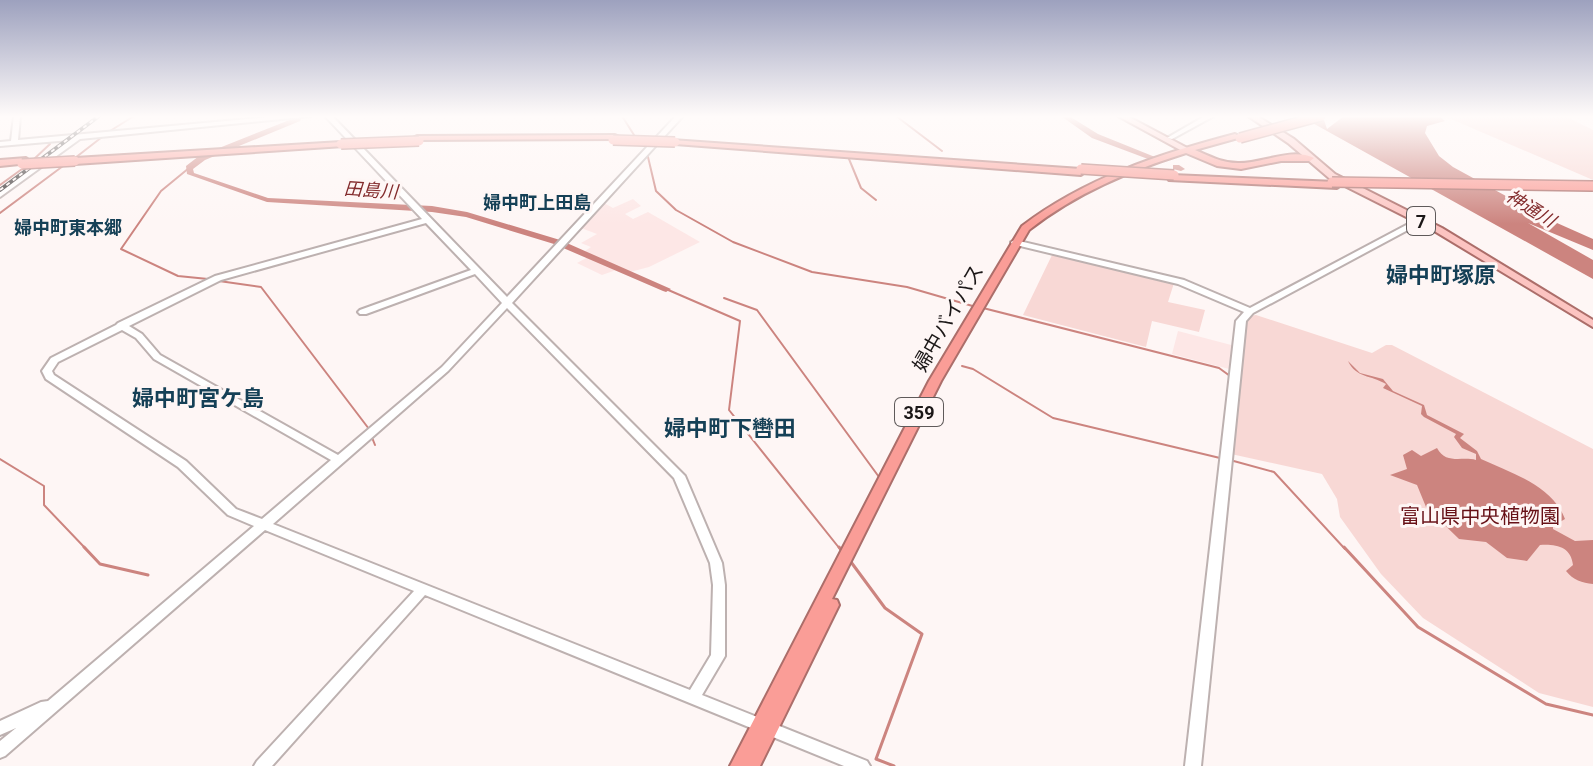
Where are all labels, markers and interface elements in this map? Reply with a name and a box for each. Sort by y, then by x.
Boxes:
water label: 田島川 [343,178,401,202]
water label: 神通川 [1503,185,1561,232]
district label: 婦中町上田島 [483,192,591,213]
road number: 7 [1407,207,1435,235]
district label: 婦中町東本郷 [14,217,122,238]
street label: 婦中バイパス [908,260,988,376]
district label: 婦中町塚原 [1386,263,1496,288]
district label: 婦中町宮ケ島 [132,386,264,411]
road number: 359 [895,398,943,426]
district label: 婦中町下轡田 [664,416,796,441]
park label: 富山県中央植物園 [1400,504,1560,528]

